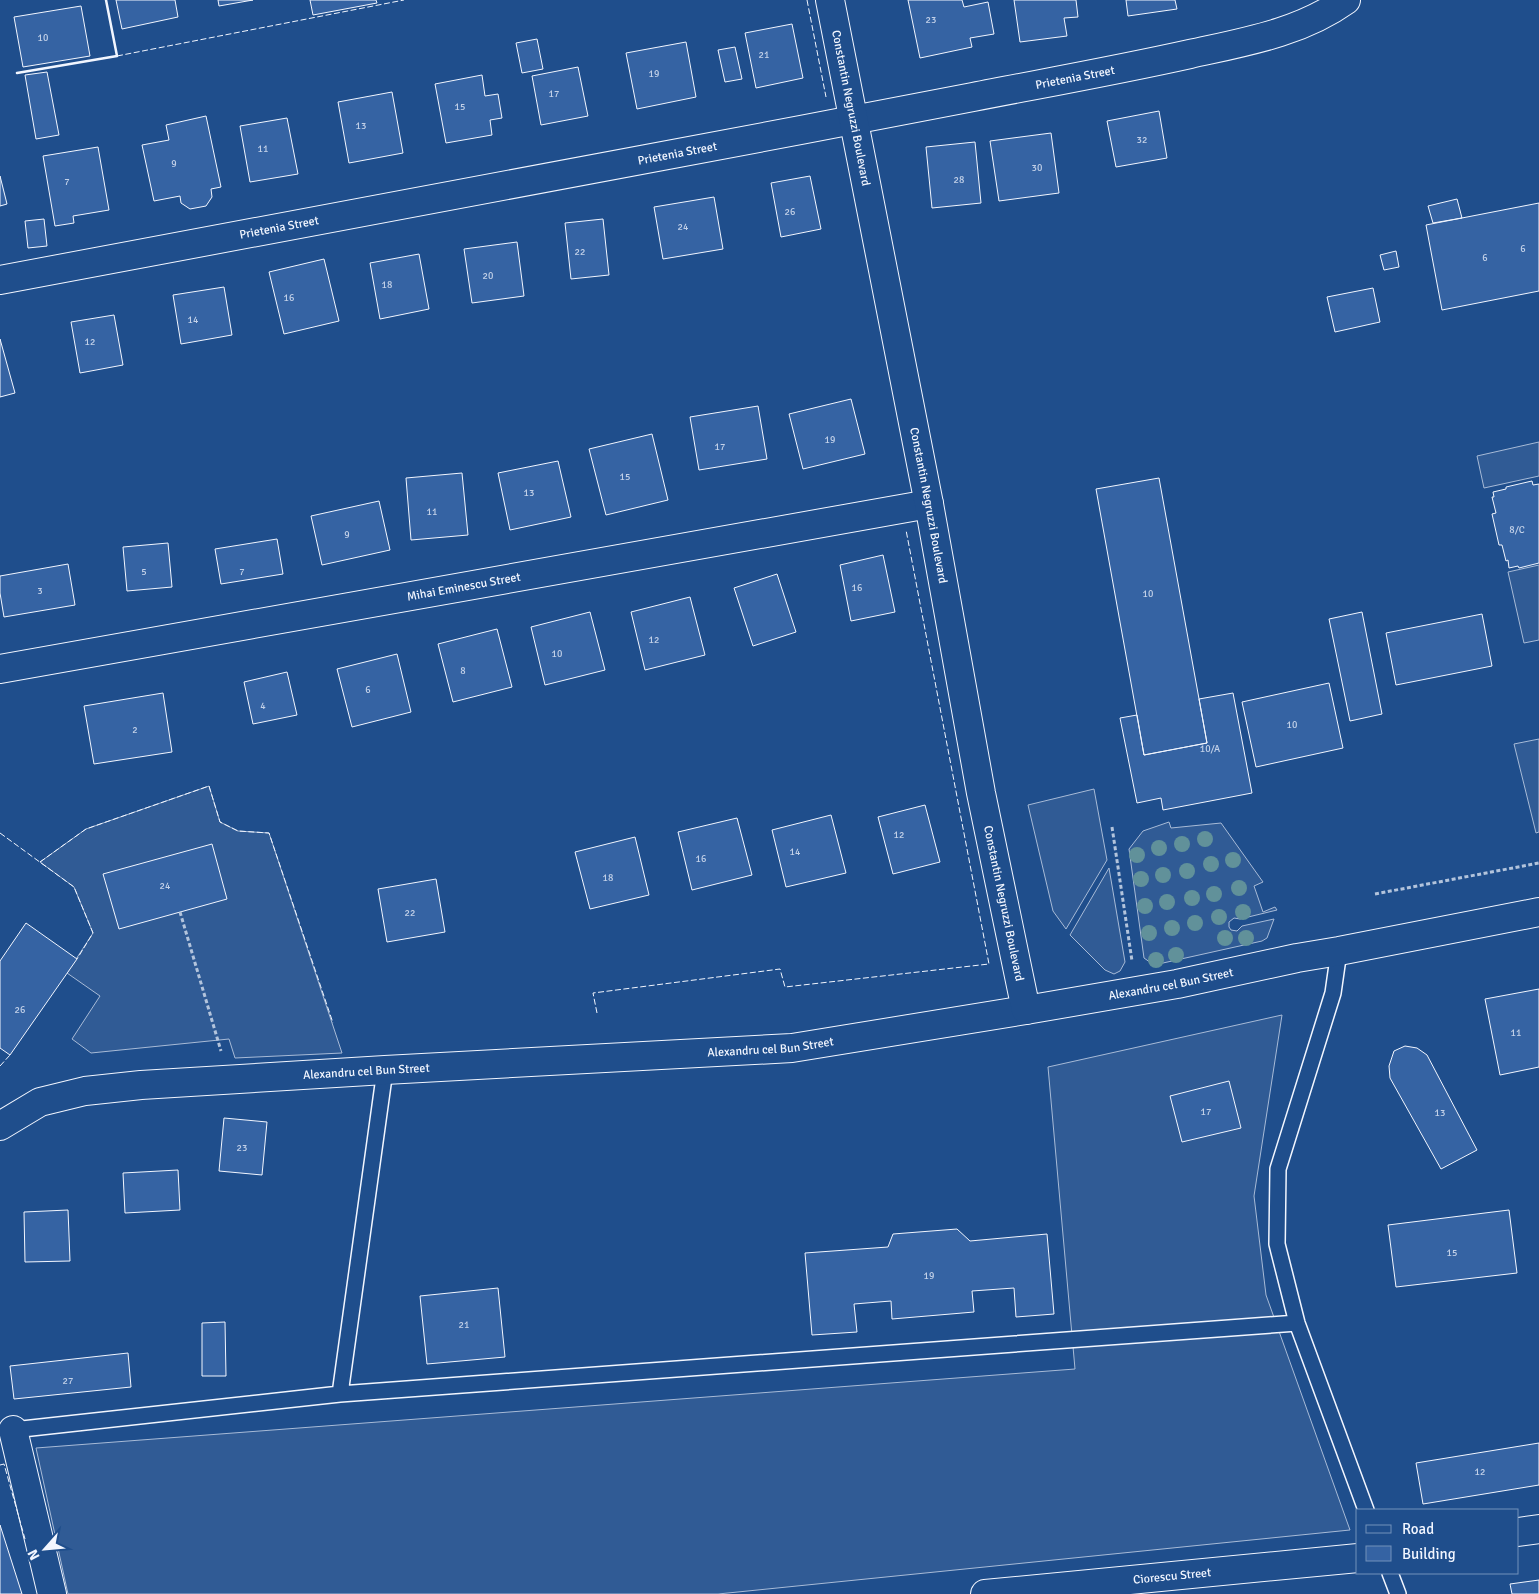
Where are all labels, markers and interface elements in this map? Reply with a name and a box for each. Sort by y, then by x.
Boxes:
house number: 23 [926,14,936,26]
street label: Constantin Negruzzi Boulevard [829,29,874,187]
house number: 10 [38,32,48,44]
house number: 21 [759,49,769,61]
street label: Prietenia Street [1034,62,1116,92]
house number: 19 [649,68,659,80]
house number: 17 [549,88,559,100]
house number: 15 [455,101,465,113]
house number: 13 [356,120,366,132]
house number: 32 [1137,134,1147,146]
street label: Prietenia Street [636,139,718,168]
house number: 11 [258,143,268,155]
house number: 9 [171,158,177,170]
house number: 30 [1032,162,1042,174]
house number: 28 [954,174,964,186]
house number: 7 [64,176,70,188]
house number: 26 [785,206,795,218]
street label: Prietenia Street [238,213,320,242]
house number: 24 [678,221,689,233]
house number: 6 [1520,243,1526,255]
house number: 22 [575,246,585,258]
house number: 6 [1482,252,1488,264]
house number: 20 [483,270,493,282]
house number: 18 [382,279,392,291]
house number: 16 [284,292,294,304]
house number: 14 [188,314,199,326]
house number: 12 [85,336,95,348]
street label: Constantin Negruzzi Boulevard [907,426,951,585]
house number: 19 [825,434,835,446]
house number: 17 [715,441,725,453]
house number: 15 [620,471,630,483]
house number: 13 [524,487,534,499]
house number: 11 [427,506,437,518]
house number: 8/C [1509,524,1525,536]
house number: 9 [344,529,350,541]
house number: 5 [141,566,147,578]
house number: 7 [239,566,245,578]
street label: Mihai Eminescu Street [406,569,522,604]
house number: 16 [852,582,862,594]
house number: 3 [37,585,43,597]
house number: 10 [1143,588,1153,600]
house number: 12 [649,634,659,646]
house number: 10 [552,648,562,660]
house number: 8 [460,665,466,677]
house number: 6 [365,684,371,696]
house number: 4 [260,700,266,712]
house number: 10 [1287,719,1297,731]
house number: 2 [132,724,138,736]
house number: 10/A [1200,743,1220,755]
street label: Constantin Negruzzi Boulevard [980,824,1027,983]
house number: 12 [894,829,904,841]
house number: 14 [790,846,801,858]
house number: 16 [696,853,706,865]
house number: 18 [603,872,613,884]
house number: 24 [160,880,171,892]
house number: 22 [405,907,415,919]
street label: Alexandru cel Bun Street [1107,965,1235,1003]
house number: 26 [15,1004,25,1016]
house number: 11 [1511,1027,1521,1039]
street label: Alexandru cel Bun Street [707,1034,835,1060]
street label: Alexandru cel Bun Street [303,1060,430,1083]
house number: 17 [1201,1106,1211,1118]
house number: 13 [1435,1107,1445,1119]
house number: 23 [237,1142,247,1154]
house number: 15 [1447,1247,1457,1259]
house number: 19 [924,1270,934,1282]
house number: 21 [459,1319,469,1331]
house number: 27 [63,1375,73,1387]
house number: 12 [1475,1466,1485,1478]
legend [1356,1509,1519,1574]
text: Road [1402,1520,1434,1538]
north arrow [20,1524,70,1574]
text: Building [1402,1545,1456,1563]
text: N [24,1546,44,1563]
street label: Ciorescu Street [1132,1565,1212,1587]

